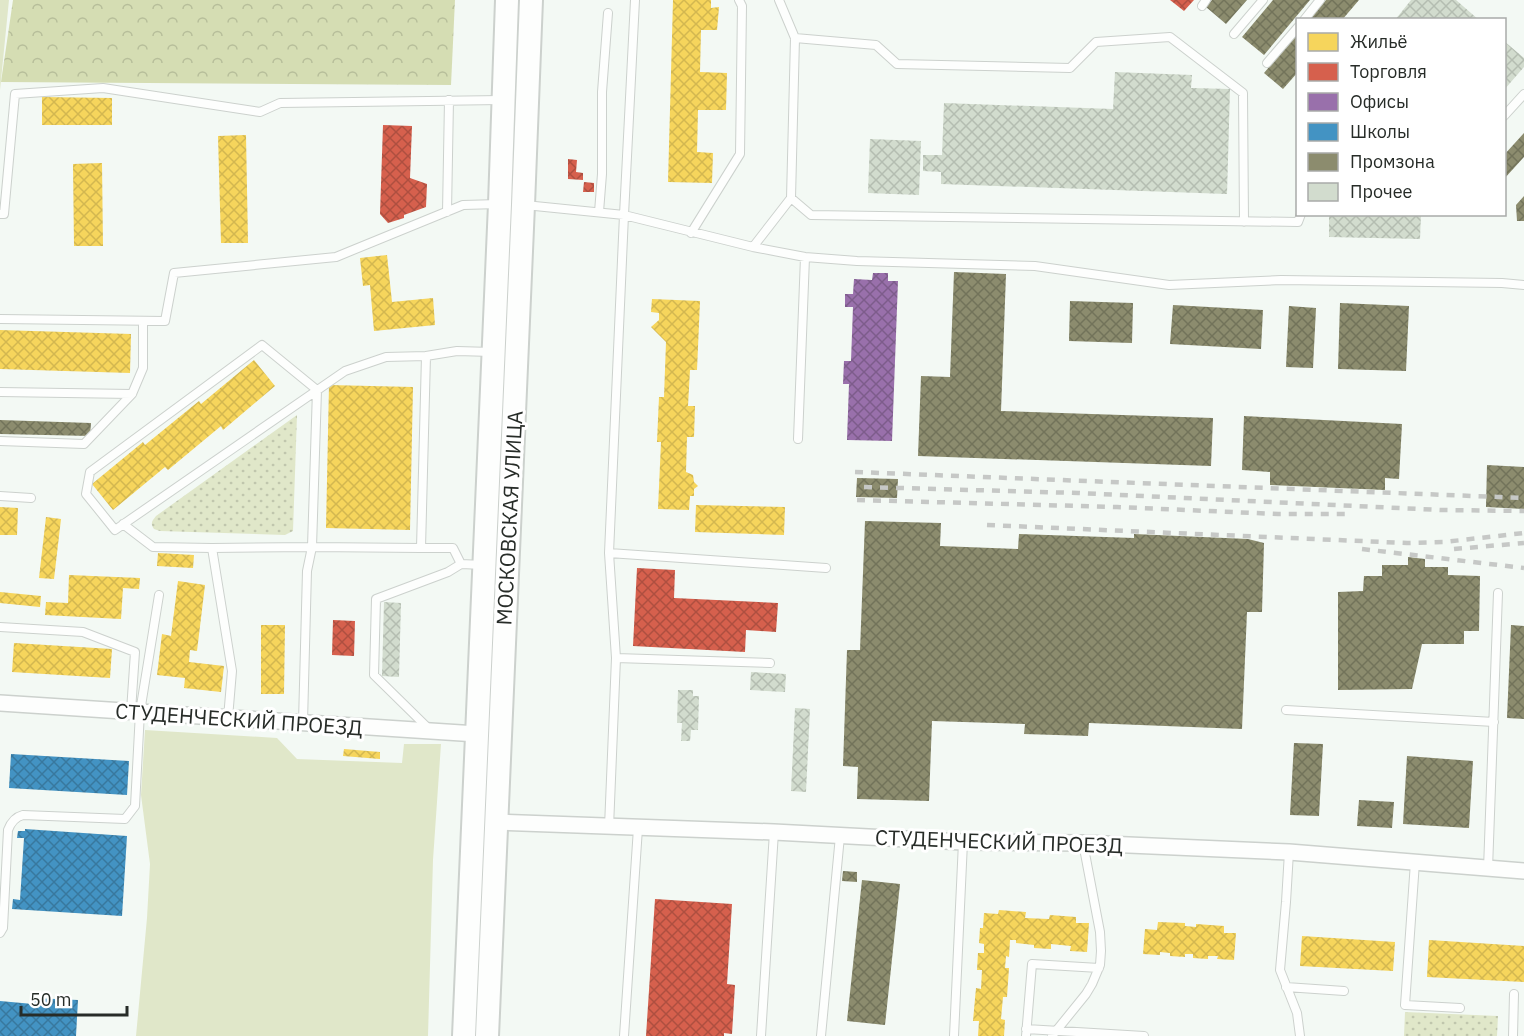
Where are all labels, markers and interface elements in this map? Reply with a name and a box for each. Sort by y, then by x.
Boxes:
legend [1296,18,1506,216]
text: Жильё [1350,30,1408,53]
text: Торговля [1350,60,1427,83]
text: Офисы [1350,90,1409,113]
text: Школы [1350,120,1410,143]
text: Промзона [1350,150,1435,173]
text: Прочее [1350,180,1413,203]
street label: МОСКОВСКАЯ УЛИЦА [489,410,529,626]
street label: СТУДЕНЧЕСКИЙ ПРОЕЗД [114,696,364,742]
street label: СТУДЕНЧЕСКИЙ ПРОЕЗД [875,823,1123,859]
scale bar [21,979,128,1017]
text: 50 m [30,988,72,1011]

